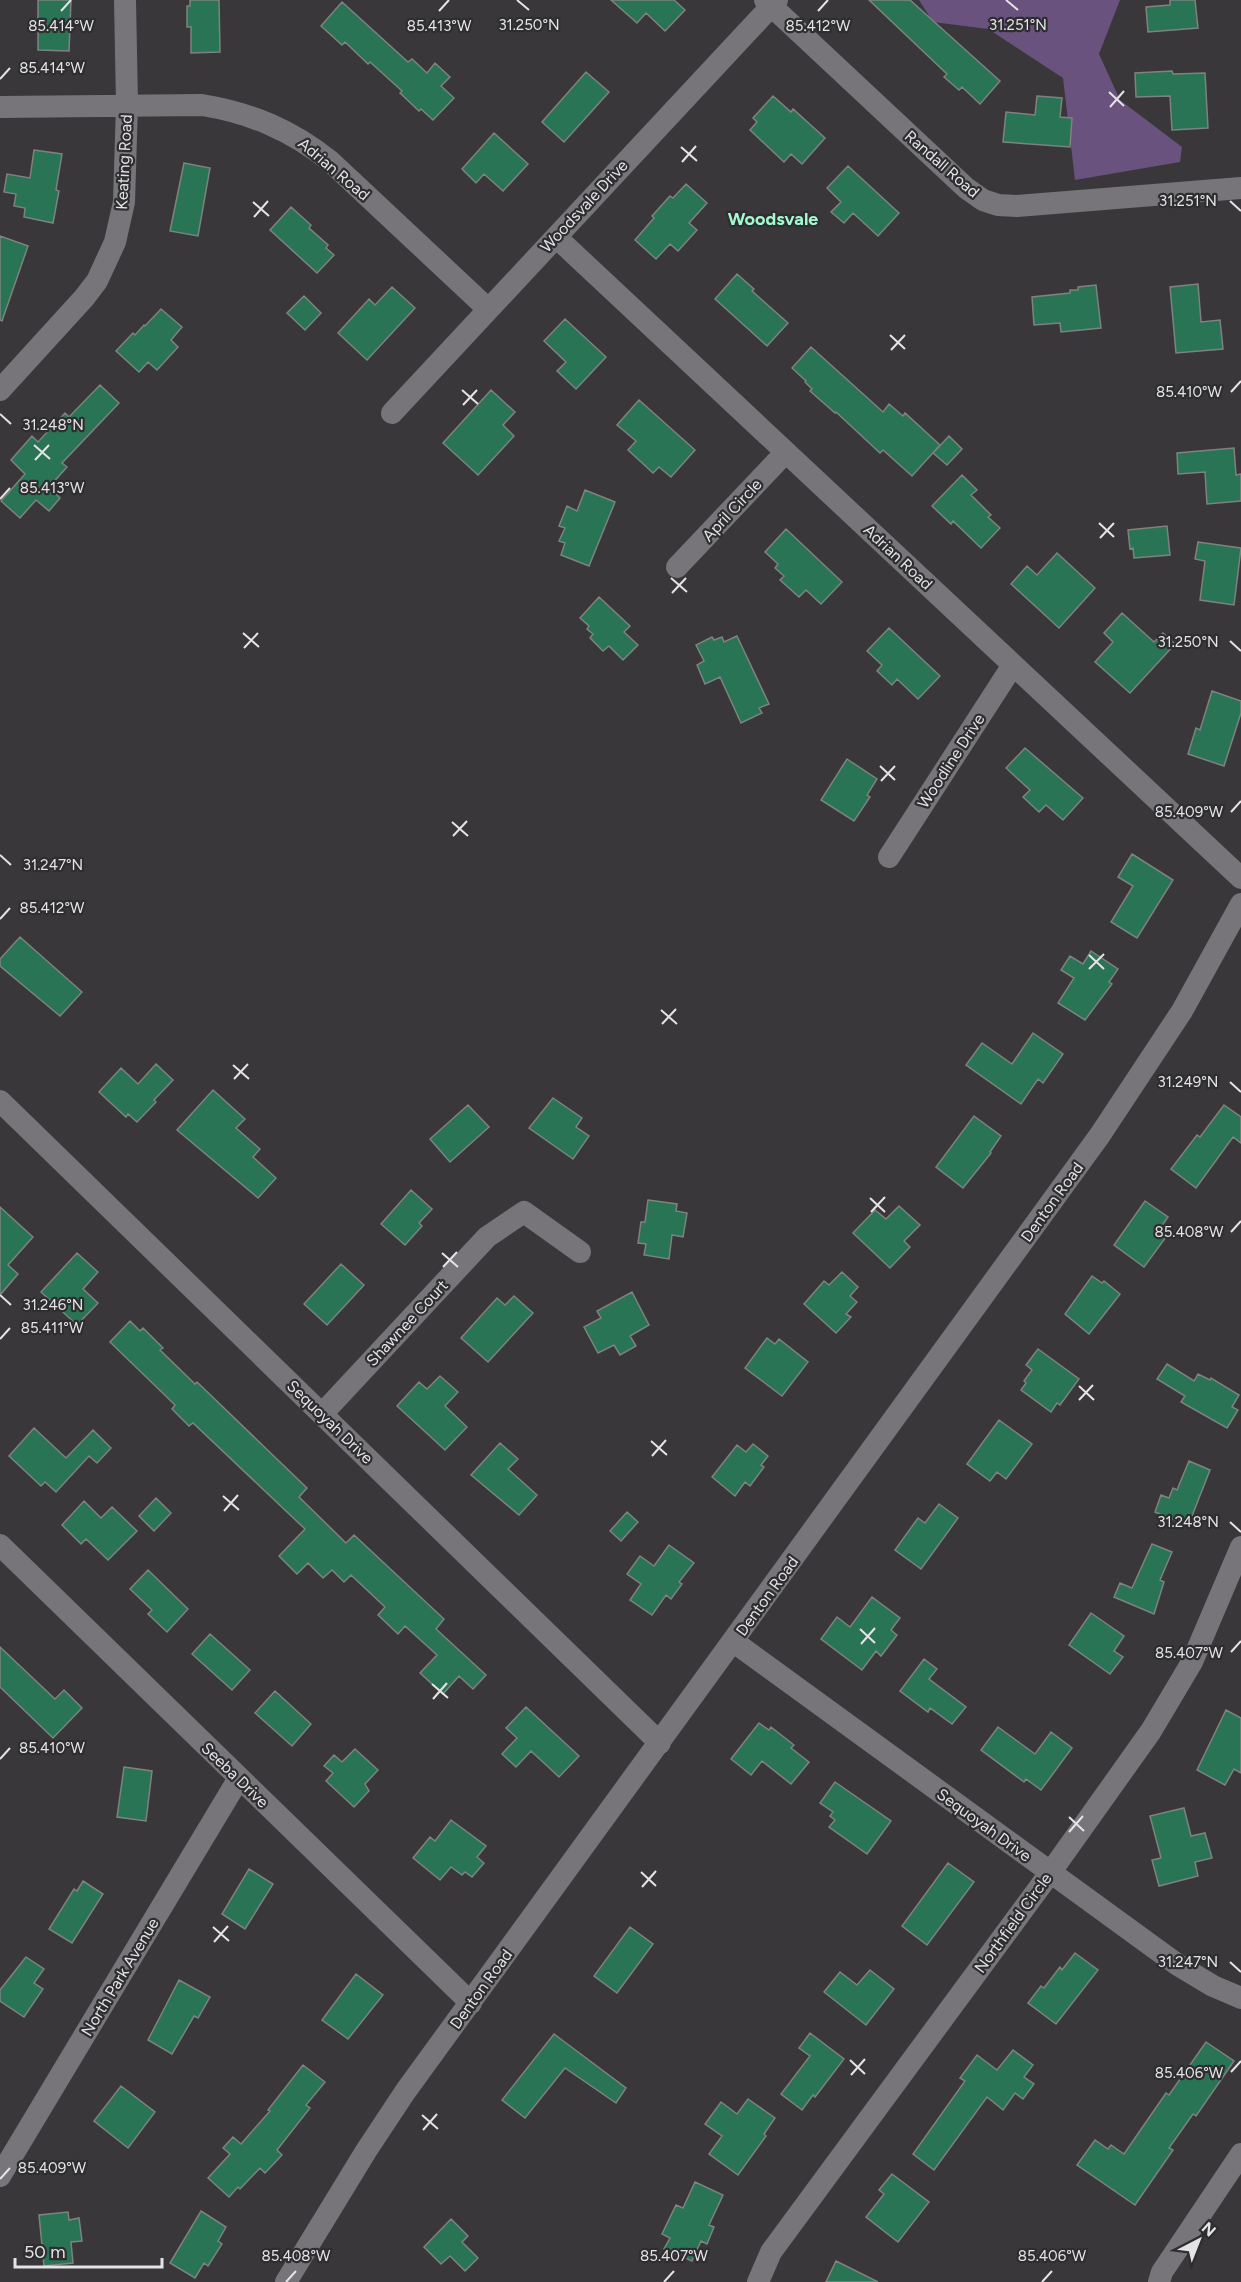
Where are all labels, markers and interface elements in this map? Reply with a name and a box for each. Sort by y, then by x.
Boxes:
text: 31.250°N [498,16,560,34]
text: 31.251°N [989,16,1047,34]
text: 85.414°W [28,17,94,35]
text: 85.413°W [407,17,472,35]
text: 85.412°W [786,17,851,35]
text: 85.414°W [19,59,85,77]
street label: Keating Road [112,114,136,210]
street label: Randall Road [901,126,983,202]
street label: Adrian Road [295,134,373,204]
street label: Woodsvale Drive [536,156,632,256]
text: 31.251°N [1159,192,1217,210]
district label: Woodsvale [728,208,818,230]
text: 85.410°W [1156,383,1223,401]
text: 31.248°N [22,416,84,434]
street label: April Circle [698,475,766,545]
text: 85.413°W [20,479,85,497]
street label: Adrian Road [860,520,936,594]
text: 31.250°N [1157,633,1219,651]
street label: Woodline Drive [913,710,989,812]
text: 85.409°W [1155,803,1224,821]
text: 31.247°N [23,856,83,874]
text: 85.412°W [20,899,85,917]
text: 31.249°N [1158,1073,1218,1091]
street label: Denton Road [1017,1159,1087,1245]
text: 85.408°W [1154,1223,1224,1241]
street label: Shawnee Court [362,1276,452,1370]
text: 31.246°N [23,1296,83,1314]
text: 85.411°W [21,1319,84,1337]
street label: Sequoyah Drive [283,1376,377,1468]
text: 31.248°N [1157,1513,1219,1531]
street label: Denton Road [732,1553,802,1639]
text: 85.407°W [1155,1644,1224,1662]
street label: Seeba Drive [198,1738,273,1812]
text: 85.410°W [19,1739,86,1757]
street label: Sequoyah Drive [933,1784,1035,1866]
street label: Northfield Circle [970,1869,1056,1977]
street label: North Park Avenue [77,1914,163,2040]
street label: Denton Road [446,1946,516,2032]
text: 31.247°N [1158,1953,1218,1971]
text: 85.406°W [1155,2064,1224,2082]
text: 85.409°W [18,2159,87,2177]
north arrow [1169,2210,1229,2270]
text: N [1198,2218,1220,2240]
scale bar [15,2231,162,2269]
text: 50 m [24,2241,66,2263]
text: 85.408°W [261,2247,331,2265]
text: 85.407°W [640,2247,709,2265]
text: 85.406°W [1018,2247,1087,2265]

